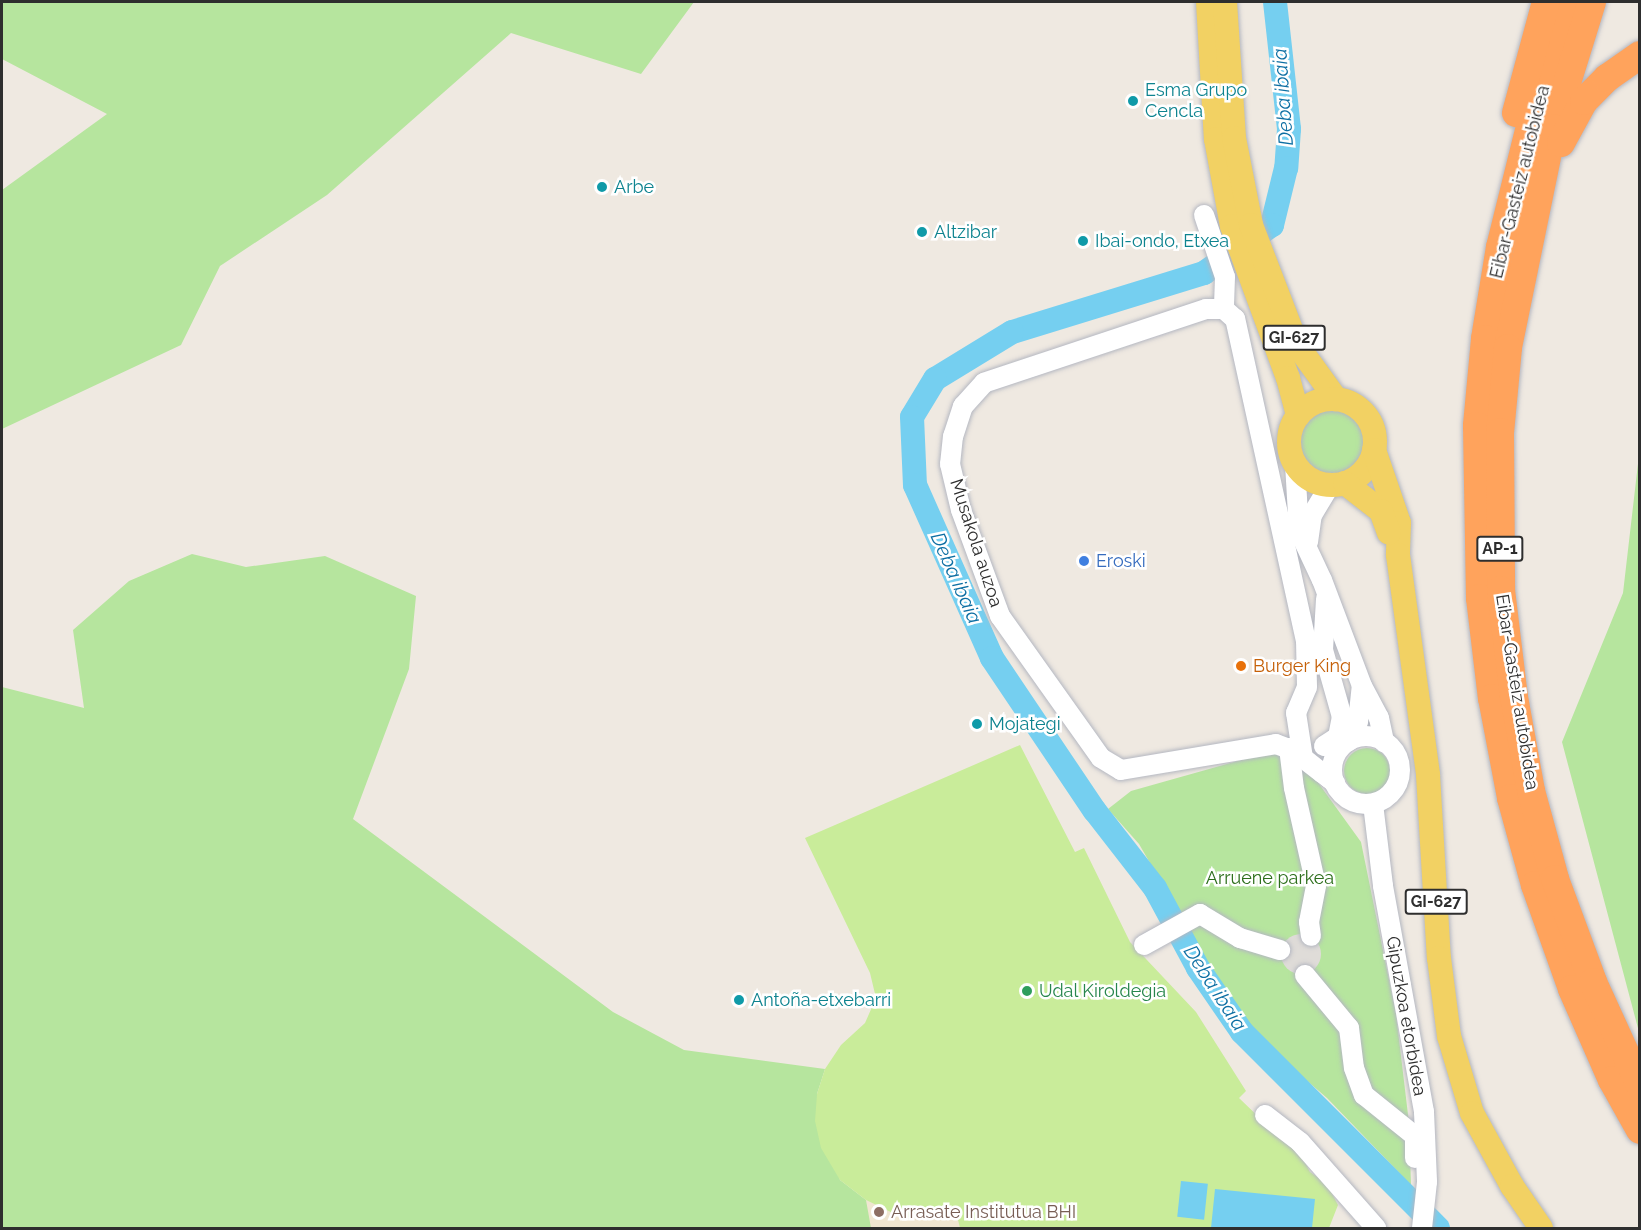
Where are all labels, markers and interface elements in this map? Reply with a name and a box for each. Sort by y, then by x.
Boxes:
water label: Deba ibaia [1268,48,1298,146]
place label: Esma Grupo Cencla [1145,80,1247,122]
street label: Eibar-Gasteiz autobidea [1486,83,1554,281]
marker: Esma Grupo Cencla [1126,94,1140,108]
place label: Arbe [614,176,654,198]
marker: Arbe [595,180,609,194]
place label: Altzibar [934,221,997,243]
marker: Altzibar [915,225,929,239]
place label: Ibai-ondo, Etxea [1095,230,1229,252]
marker: Ibai-ondo, Etxea [1076,234,1090,248]
road number: GI-627 [1262,325,1326,351]
street label: Musakola auzoa [945,476,1007,610]
water label: Deba ibaia [925,529,987,627]
road number: AP-1 [1476,536,1524,562]
place label: Eroski [1096,550,1146,572]
marker: Eroski [1077,554,1091,568]
street label: Eibar-Gasteiz autobidea [1491,593,1543,791]
place label: Burger King [1253,655,1351,677]
marker: Burger King [1234,659,1248,673]
place label: Mojategi [989,713,1061,735]
marker: Mojategi [970,717,984,731]
park label: Arruene parkea [1206,867,1334,889]
road number: GI-627 [1404,889,1468,915]
street label: Gipuzkoa etorbidea [1381,935,1431,1097]
water label: Deba ibaia [1178,941,1252,1035]
place label: Udal Kiroldegia [1039,980,1167,1002]
marker: Udal Kiroldegia [1020,984,1034,998]
place label: Antoña-etxebarri [751,989,891,1011]
marker: Antoña-etxebarri [732,993,746,1007]
place label: Arrasate Institutua BHI [891,1201,1076,1223]
marker: Arrasate Institutua BHI [872,1205,886,1219]

